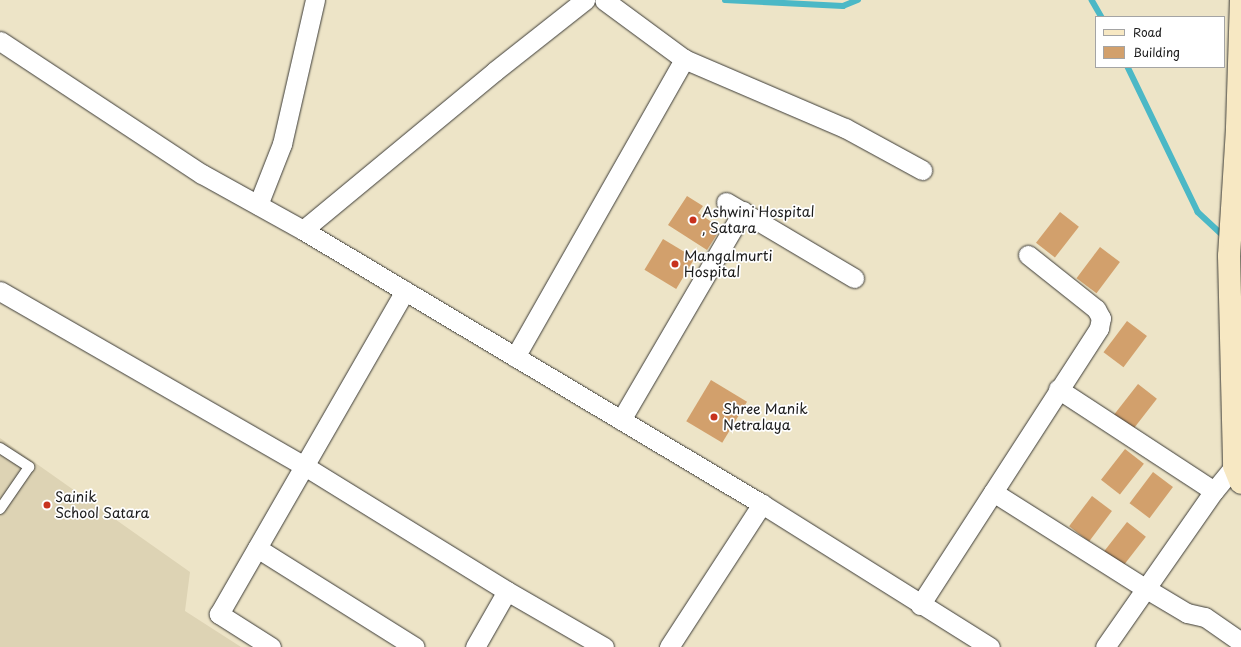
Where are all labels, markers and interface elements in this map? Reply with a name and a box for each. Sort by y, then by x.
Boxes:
legend [1095,16,1225,68]
text: Road [1133,23,1162,41]
text: Building [1133,43,1180,61]
place label: Ashwini Hospital , Satara [702,204,815,236]
marker: Ashwini Hospital , Satara [687,214,699,226]
place label: Mangalmurti Hospital [684,248,773,280]
marker: Mangalmurti Hospital [669,258,681,270]
place label: Shree Manik Netralaya [723,401,809,434]
marker: Shree Manik Netralaya [708,411,720,423]
place label: Sainik School Satara [55,489,150,522]
marker: Sainik School Satara [42,500,52,510]

